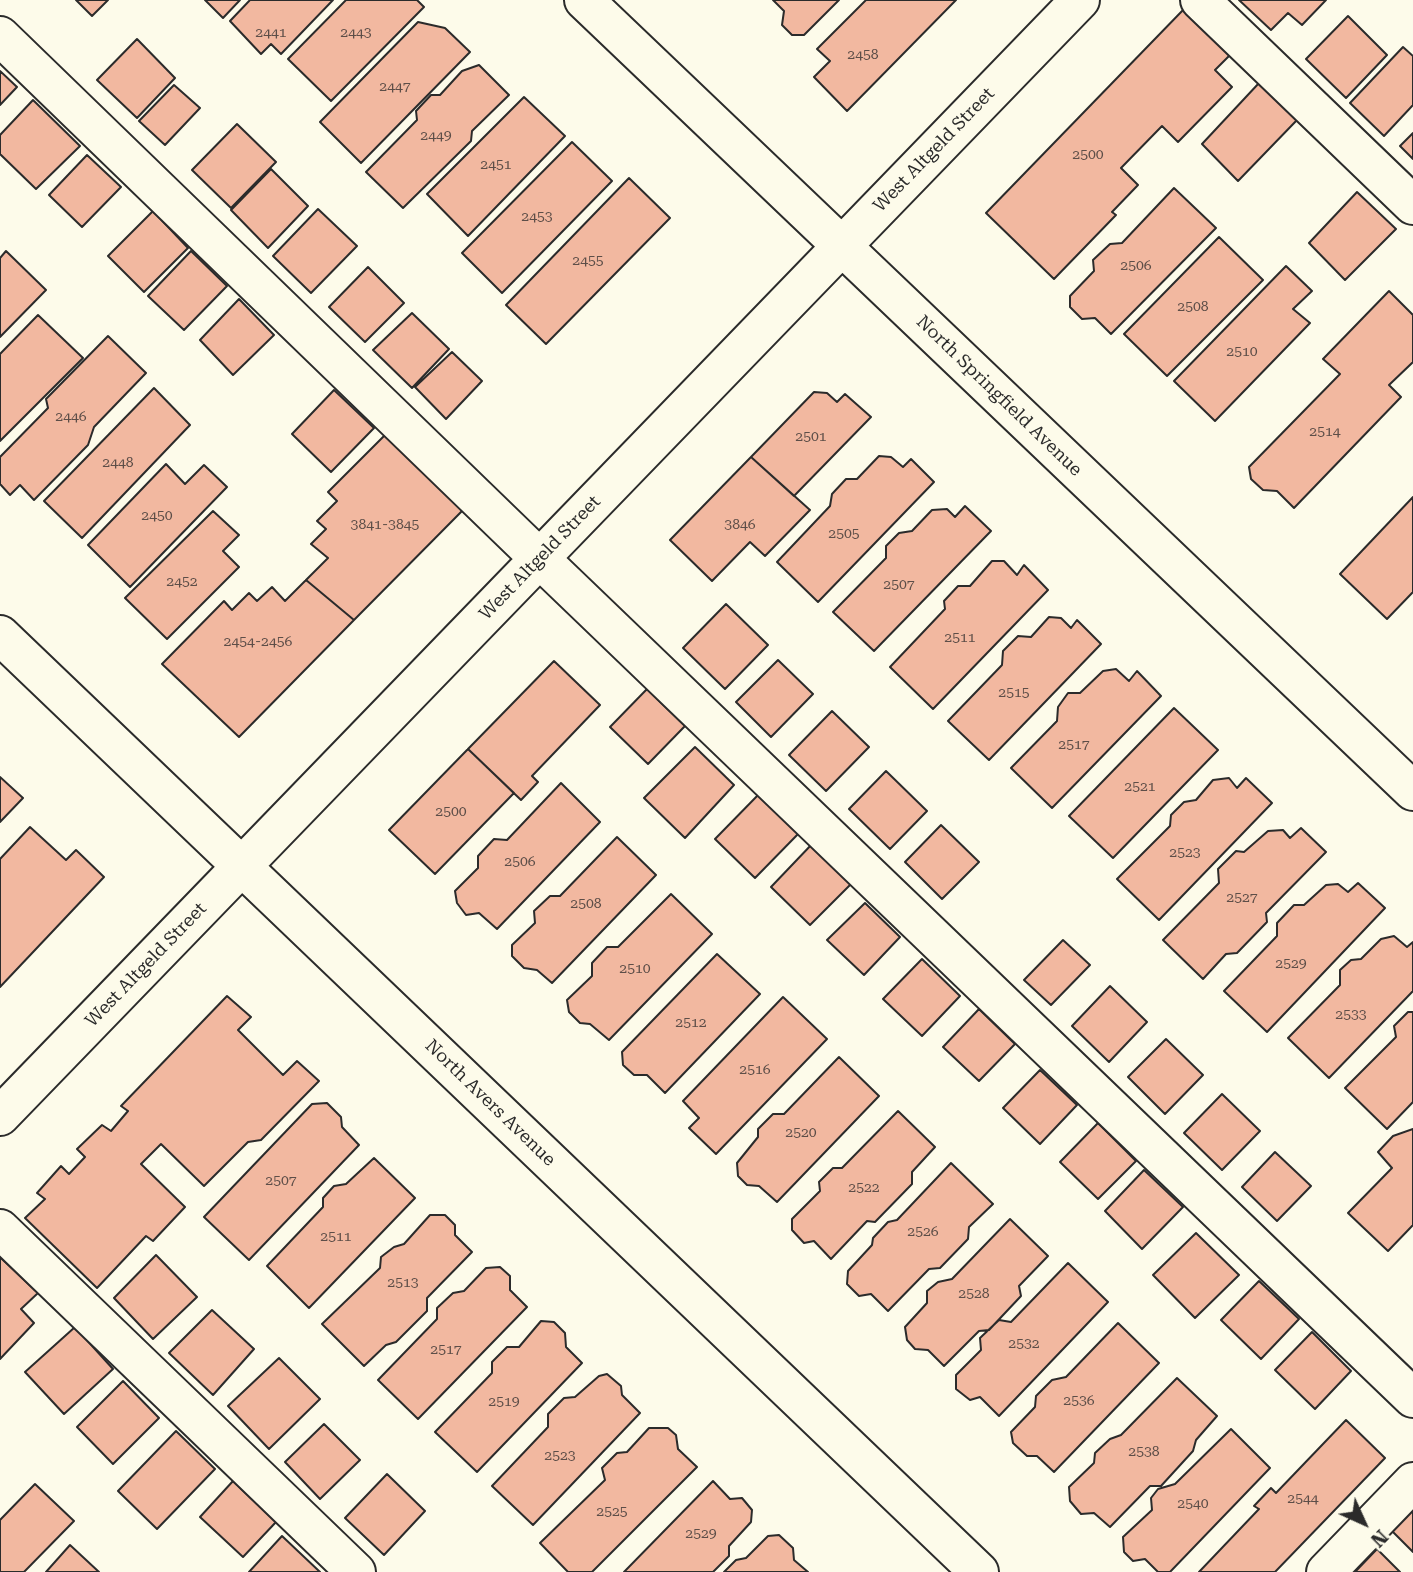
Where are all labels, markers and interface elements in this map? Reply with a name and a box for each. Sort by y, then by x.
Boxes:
house number: 2441 [255,25,287,41]
house number: 2443 [340,25,372,41]
house number: 2458 [847,47,879,63]
house number: 2447 [379,79,411,95]
street label: West Altgeld Street [869,83,999,217]
house number: 2449 [420,128,452,144]
house number: 2500 [1072,147,1104,163]
house number: 2451 [480,157,512,173]
house number: 2453 [521,209,553,225]
house number: 2455 [572,253,604,269]
house number: 2506 [1120,258,1152,274]
house number: 2508 [1177,299,1209,315]
street label: North Springfield Avenue [912,311,1086,481]
house number: 2510 [1226,344,1258,360]
house number: 2446 [55,409,87,425]
house number: 2514 [1309,424,1341,440]
house number: 2501 [795,429,827,445]
house number: 2448 [102,455,134,471]
street label: West Altgeld Street [475,491,605,625]
house number: 2450 [141,508,173,524]
house number: 3841-3845 [351,517,419,533]
house number: 3846 [724,517,756,533]
house number: 2505 [828,526,860,542]
house number: 2452 [166,574,198,590]
house number: 2507 [883,577,915,593]
house number: 2511 [944,630,976,646]
house number: 2454-2456 [224,634,292,650]
house number: 2515 [998,685,1030,701]
house number: 2517 [1058,737,1090,753]
house number: 2521 [1124,779,1156,795]
house number: 2500 [435,804,467,820]
house number: 2523 [1169,845,1201,861]
house number: 2506 [504,854,536,870]
house number: 2527 [1226,890,1258,906]
house number: 2508 [570,896,602,912]
street label: West Altgeld Street [81,898,211,1032]
house number: 2529 [1275,956,1307,972]
house number: 2510 [619,961,651,977]
house number: 2533 [1335,1007,1367,1023]
house number: 2512 [675,1015,707,1031]
street label: North Avers Avenue [420,1035,560,1171]
house number: 2516 [739,1062,771,1078]
house number: 2520 [785,1125,817,1141]
house number: 2507 [265,1173,297,1189]
house number: 2522 [848,1180,880,1196]
house number: 2526 [907,1224,939,1240]
house number: 2511 [320,1229,352,1245]
house number: 2513 [387,1275,419,1291]
house number: 2528 [958,1286,990,1302]
house number: 2532 [1008,1336,1040,1352]
house number: 2517 [430,1342,462,1358]
house number: 2536 [1063,1393,1095,1409]
house number: 2519 [488,1394,520,1410]
house number: 2538 [1128,1444,1160,1460]
house number: 2523 [544,1448,576,1464]
north arrow [1329,1488,1399,1558]
house number: 2544 [1287,1491,1319,1507]
house number: 2540 [1177,1496,1209,1512]
house number: 2525 [596,1504,628,1520]
text: N [1366,1525,1393,1552]
house number: 2529 [685,1526,717,1542]

